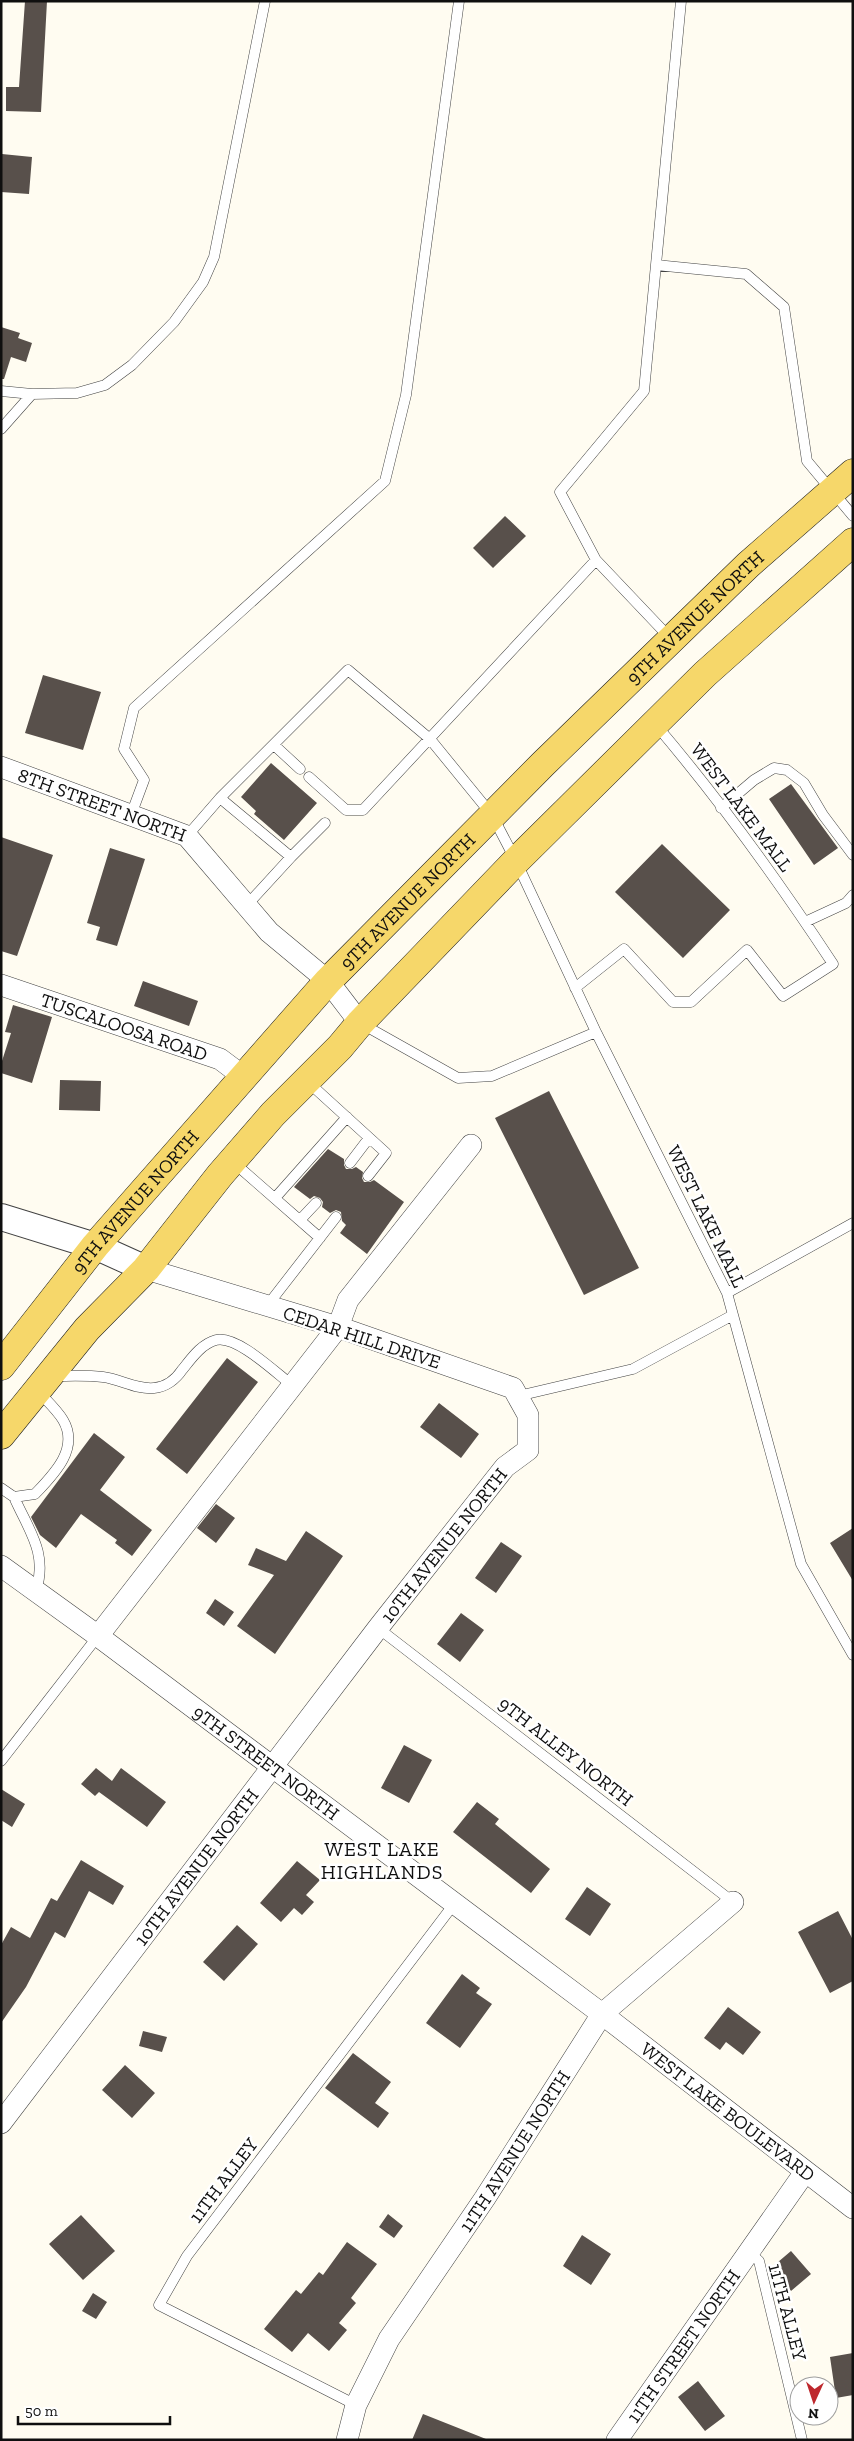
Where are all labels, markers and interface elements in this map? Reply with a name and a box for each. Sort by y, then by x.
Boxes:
street label: 9TH AVENUE NORTH [621,546,769,689]
street label: WEST LAKE MALL [686,739,798,877]
street label: 8TH STREET NORTH [15,763,189,847]
street label: 9TH AVENUE NORTH [335,828,480,974]
street label: TUSCALOOSA ROAD [38,988,210,1066]
street label: 9TH AVENUE NORTH [67,1125,204,1278]
street label: WEST LAKE MALL [662,1142,751,1291]
street label: CEDAR HILL DRIVE [280,1301,443,1374]
street label: 10TH AVENUE NORTH [376,1463,512,1627]
street label: 9TH ALLEY NORTH [494,1692,638,1811]
street label: 9TH STREET NORTH [188,1700,344,1825]
street label: 10TH AVENUE NORTH [130,1784,263,1950]
district label: WEST LAKE HIGHLANDS [321,1837,443,1884]
street label: WEST LAKE BOULEVARD [636,2037,820,2186]
street label: 11TH AVENUE NORTH [454,2066,575,2236]
street label: 11TH ALLEY [184,2133,263,2227]
street label: 11TH ALLEY [763,2261,812,2364]
street label: 11TH STREET NORTH [622,2265,745,2427]
north arrow [789,2376,839,2426]
scale bar [18,2394,170,2426]
text: 50 m [25,2402,58,2420]
text: N [807,2405,819,2422]

